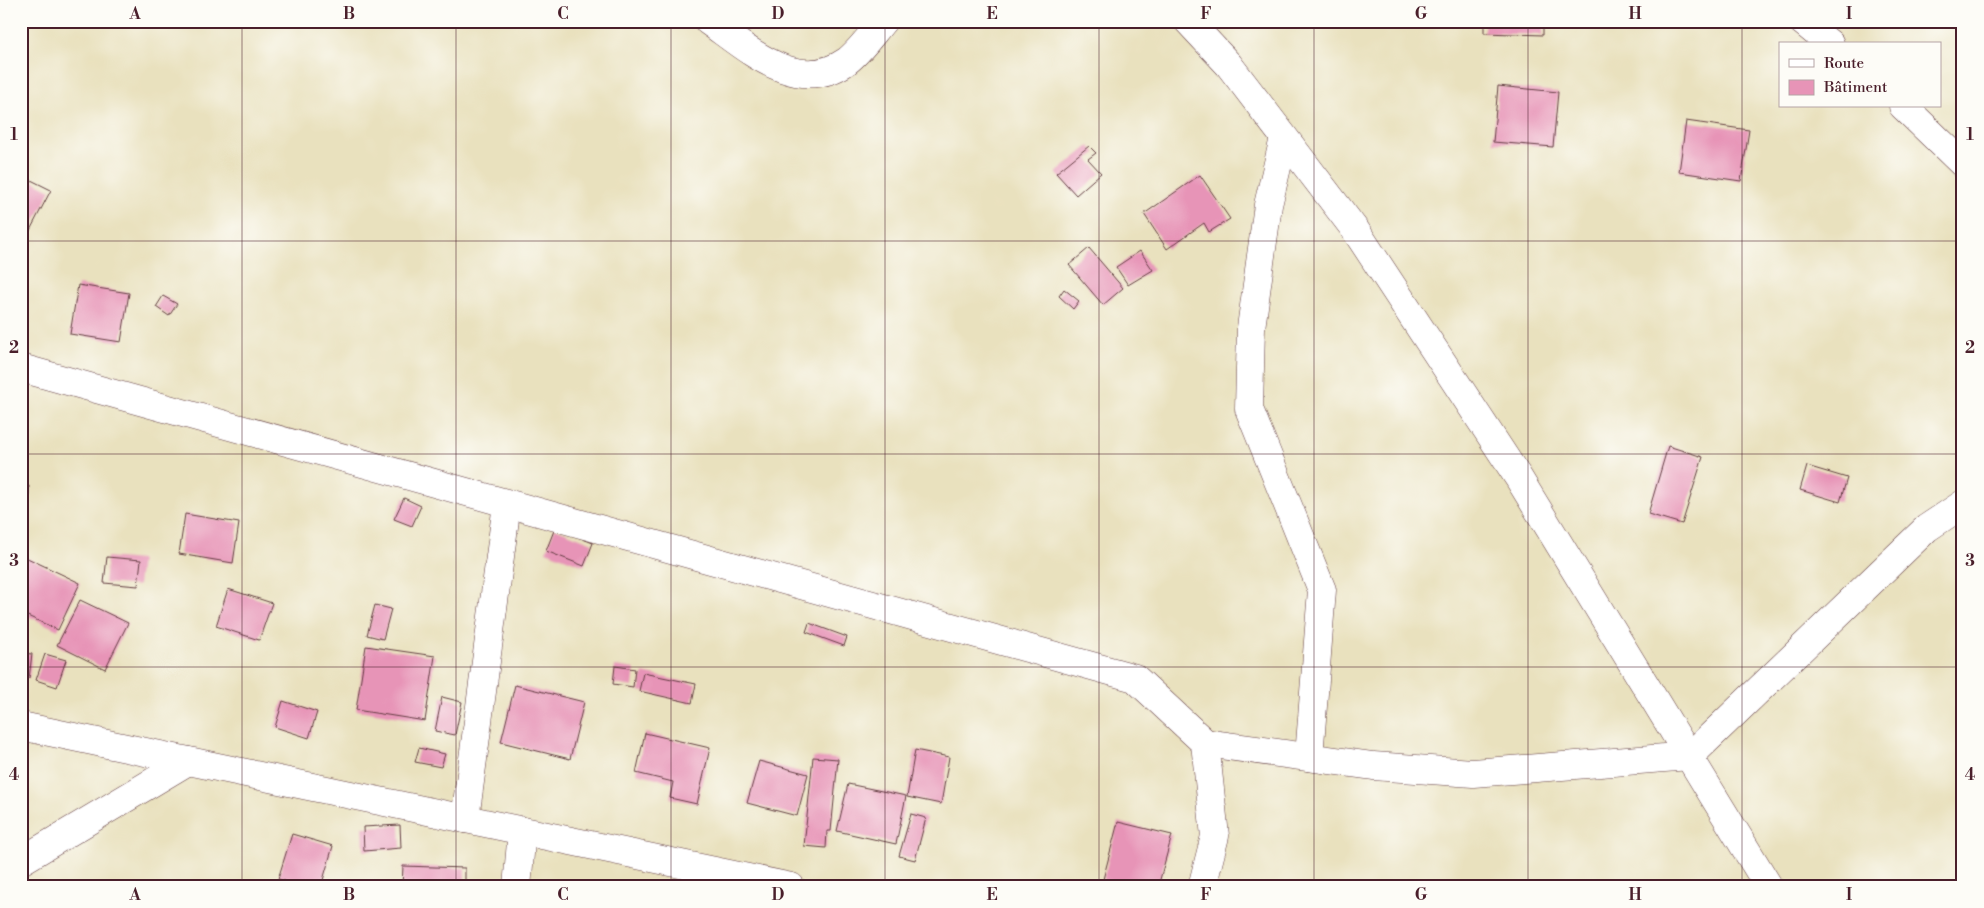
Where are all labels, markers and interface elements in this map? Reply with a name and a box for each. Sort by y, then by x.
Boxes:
text: A [128,4,141,24]
text: B [343,4,355,24]
text: C [557,4,569,24]
text: D [772,4,785,24]
text: E [986,4,998,24]
text: F [1200,4,1212,24]
text: G [1415,4,1428,24]
text: H [1628,4,1642,24]
text: I [1846,4,1852,24]
legend [1779,42,1942,108]
text: Route [1824,54,1864,73]
text: Bâtiment [1823,78,1888,97]
text: 1 [10,125,18,145]
text: 1 [1966,125,1974,145]
text: 2 [9,338,19,358]
text: 2 [1965,338,1975,358]
text: 3 [9,551,19,571]
text: 3 [1965,551,1975,571]
text: 4 [9,765,20,785]
text: 4 [1965,765,1976,785]
text: A [128,885,141,905]
text: B [343,885,355,905]
text: C [557,885,569,905]
text: D [772,885,785,905]
text: E [986,885,998,905]
text: F [1200,885,1212,905]
text: G [1415,885,1428,905]
text: H [1628,885,1642,905]
text: I [1846,885,1852,905]

